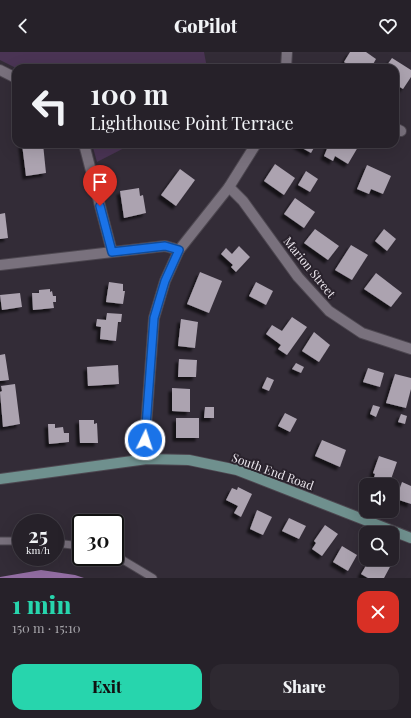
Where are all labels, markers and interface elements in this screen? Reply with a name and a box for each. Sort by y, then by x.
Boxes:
text: GoPilot [174,14,237,38]
icon: back [12,15,34,37]
icon: heart [377,15,399,37]
text: 100 m [90,75,169,112]
icon: left [24,80,76,132]
text: Lighthouse Point Terrace [90,111,294,135]
pin [83,165,117,206]
icon: arrive [89,171,111,193]
street label: Marion Street [280,233,340,301]
position arrow [124,419,166,461]
street label: South End Road [230,449,316,493]
map controls [359,478,399,566]
button: sound [359,478,399,518]
speed limit sign: 30 [72,514,124,566]
text: 25 [28,521,48,548]
button: search [359,526,399,566]
text: km/h [26,543,50,557]
text: 1 min [12,588,71,620]
button: close [357,591,399,633]
text: 150 m · 15:10 [12,619,81,636]
button: Exit [12,664,202,710]
button: Share [210,664,399,710]

